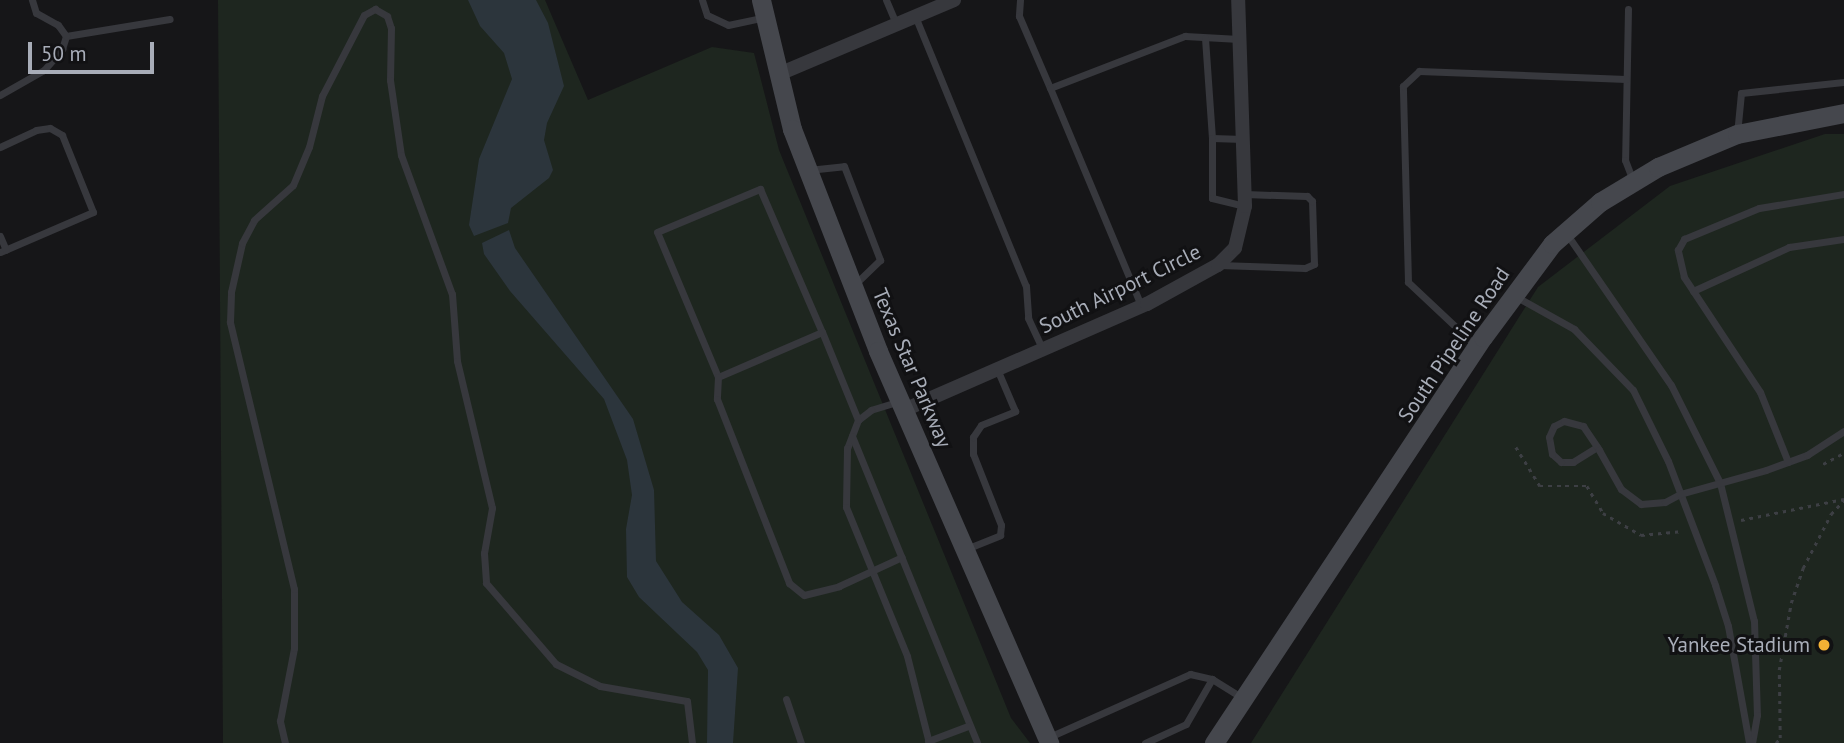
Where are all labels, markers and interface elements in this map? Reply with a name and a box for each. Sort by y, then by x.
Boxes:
scale bar [32,28,158,72]
text: 50 m [41,40,87,67]
street label: South Airport Circle [1035,239,1205,339]
street label: South Pipeline Road [1393,263,1515,427]
street label: Texas Star Parkway [867,285,957,451]
place label: Yankee Stadium [1667,632,1810,658]
marker: Yankee Stadium [1816,637,1832,653]

